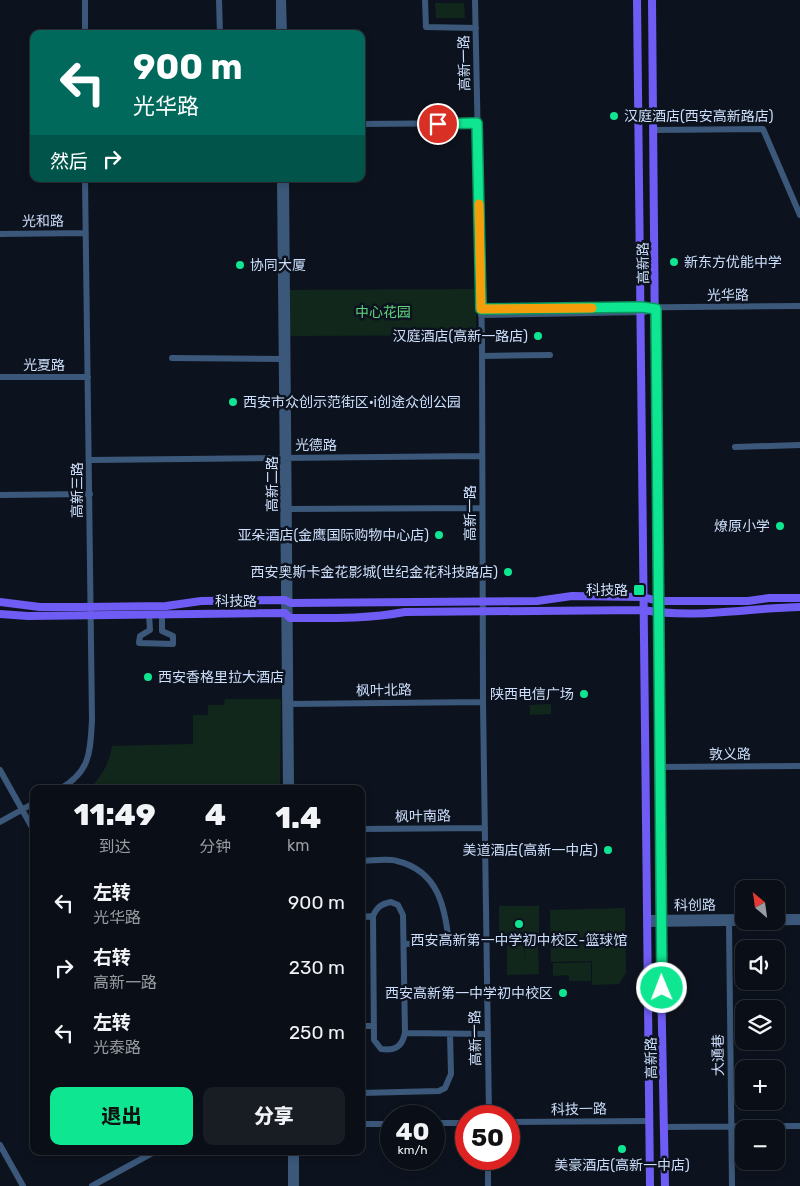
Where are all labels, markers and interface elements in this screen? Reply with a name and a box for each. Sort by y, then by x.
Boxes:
street label: 高新一路 [456,35,473,91]
text: 900 m [133,46,243,88]
icon: left [50,50,115,115]
text: 光华路 [133,93,199,120]
pin [417,103,459,145]
place label: 汉庭酒店(西安高新路店) [624,108,774,125]
icon: arrive [424,110,452,138]
marker: 汉庭酒店(西安高新路店) [608,110,620,122]
icon: right [98,145,126,173]
text: 然后 [50,150,88,173]
street label: 光和路 [22,213,64,230]
street label: 高新路 [635,242,652,284]
place label: 新东方优能中学 [684,254,782,271]
marker: 新东方优能中学 [668,256,680,268]
place label: 协同大厦 [250,257,306,274]
marker: 协同大厦 [234,259,246,271]
street label: 光华路 [707,287,749,304]
park label: 中心花园 [355,304,411,321]
place label: 汉庭酒店(高新一路店) [393,328,528,345]
marker: 汉庭酒店(高新一路店) [532,330,544,342]
street label: 光夏路 [23,357,65,374]
place label: 西安市众创示范街区·i创途众创公园 [243,394,461,411]
marker: 西安市众创示范街区·i创途众创公园 [227,396,239,408]
street label: 光德路 [295,437,337,454]
street label: 高新二路 [264,456,281,512]
street label: 高新三路 [69,462,86,518]
street label: 高新一路 [462,485,479,541]
place label: 燎原小学 [714,518,770,535]
marker: 燎原小学 [774,520,786,532]
place label: 亚朵酒店(金鹰国际购物中心店) [238,527,429,544]
marker: 亚朵酒店(金鹰国际购物中心店) [433,529,445,541]
place label: 西安奥斯卡金花影城(世纪金花科技路店) [251,564,498,581]
marker: 西安奥斯卡金花影城(世纪金花科技路店) [502,566,514,578]
place label: 科技路 [586,582,628,599]
marker: 科技路 [632,583,646,597]
street label: 科技路 [215,593,257,610]
place label: 西安香格里拉大酒店 [158,669,284,686]
marker: 西安香格里拉大酒店 [142,671,154,683]
street label: 枫叶北路 [356,682,412,699]
place label: 陕西电信广场 [490,686,574,703]
marker: 陕西电信广场 [578,688,590,700]
street label: 敦义路 [709,746,751,763]
text: 11:49 [74,797,156,833]
text: 4 [205,797,226,833]
text: 1.4 [275,800,321,836]
street label: 枫叶南路 [395,808,451,825]
text: km [287,836,309,855]
text: 到达 [99,837,131,856]
text: 分钟 [199,837,231,856]
place label: 美道酒店(高新一中店) [463,842,598,859]
marker: 美道酒店(高新一中店) [602,844,614,856]
north arrow [735,880,785,930]
map controls [735,880,785,1170]
text: 左转 [93,881,131,904]
icon: left [50,889,78,917]
text: 900 m [288,891,345,914]
street label: 科创路 [674,897,716,914]
text: 光华路 [93,908,141,927]
marker: 西安高新第一中学初中校区-篮球馆 [513,918,525,930]
place label: 西安高新第一中学初中校区-篮球馆 [411,932,627,949]
button: sound [735,940,785,990]
text: 右转 [93,946,131,969]
icon: right [50,954,78,982]
text: 230 m [289,956,345,979]
position arrow [635,961,687,1013]
text: 高新一路 [93,973,157,992]
place label: 西安高新第一中学初中校区 [385,985,553,1002]
marker: 西安高新第一中学初中校区 [557,987,569,999]
button: layers [735,1000,785,1050]
street label: 高新一路 [467,1010,484,1066]
text: 左转 [93,1011,131,1034]
icon: left [50,1019,78,1047]
text: 250 m [289,1021,345,1044]
street label: 大通巷 [710,1034,727,1076]
street label: 高新路 [643,1037,660,1079]
text: 光泰路 [93,1038,141,1057]
button: + [735,1060,785,1110]
button: 退出 [50,1087,193,1145]
button: 分享 [203,1087,345,1145]
street label: 科技一路 [551,1101,607,1118]
speed limit sign: 50 [455,1105,520,1170]
text: 40 [395,1117,430,1146]
button: − [735,1120,785,1170]
text: km/h [398,1143,427,1157]
marker: 美豪酒店(高新一中店) [616,1143,628,1155]
place label: 美豪酒店(高新一中店) [554,1157,690,1174]

